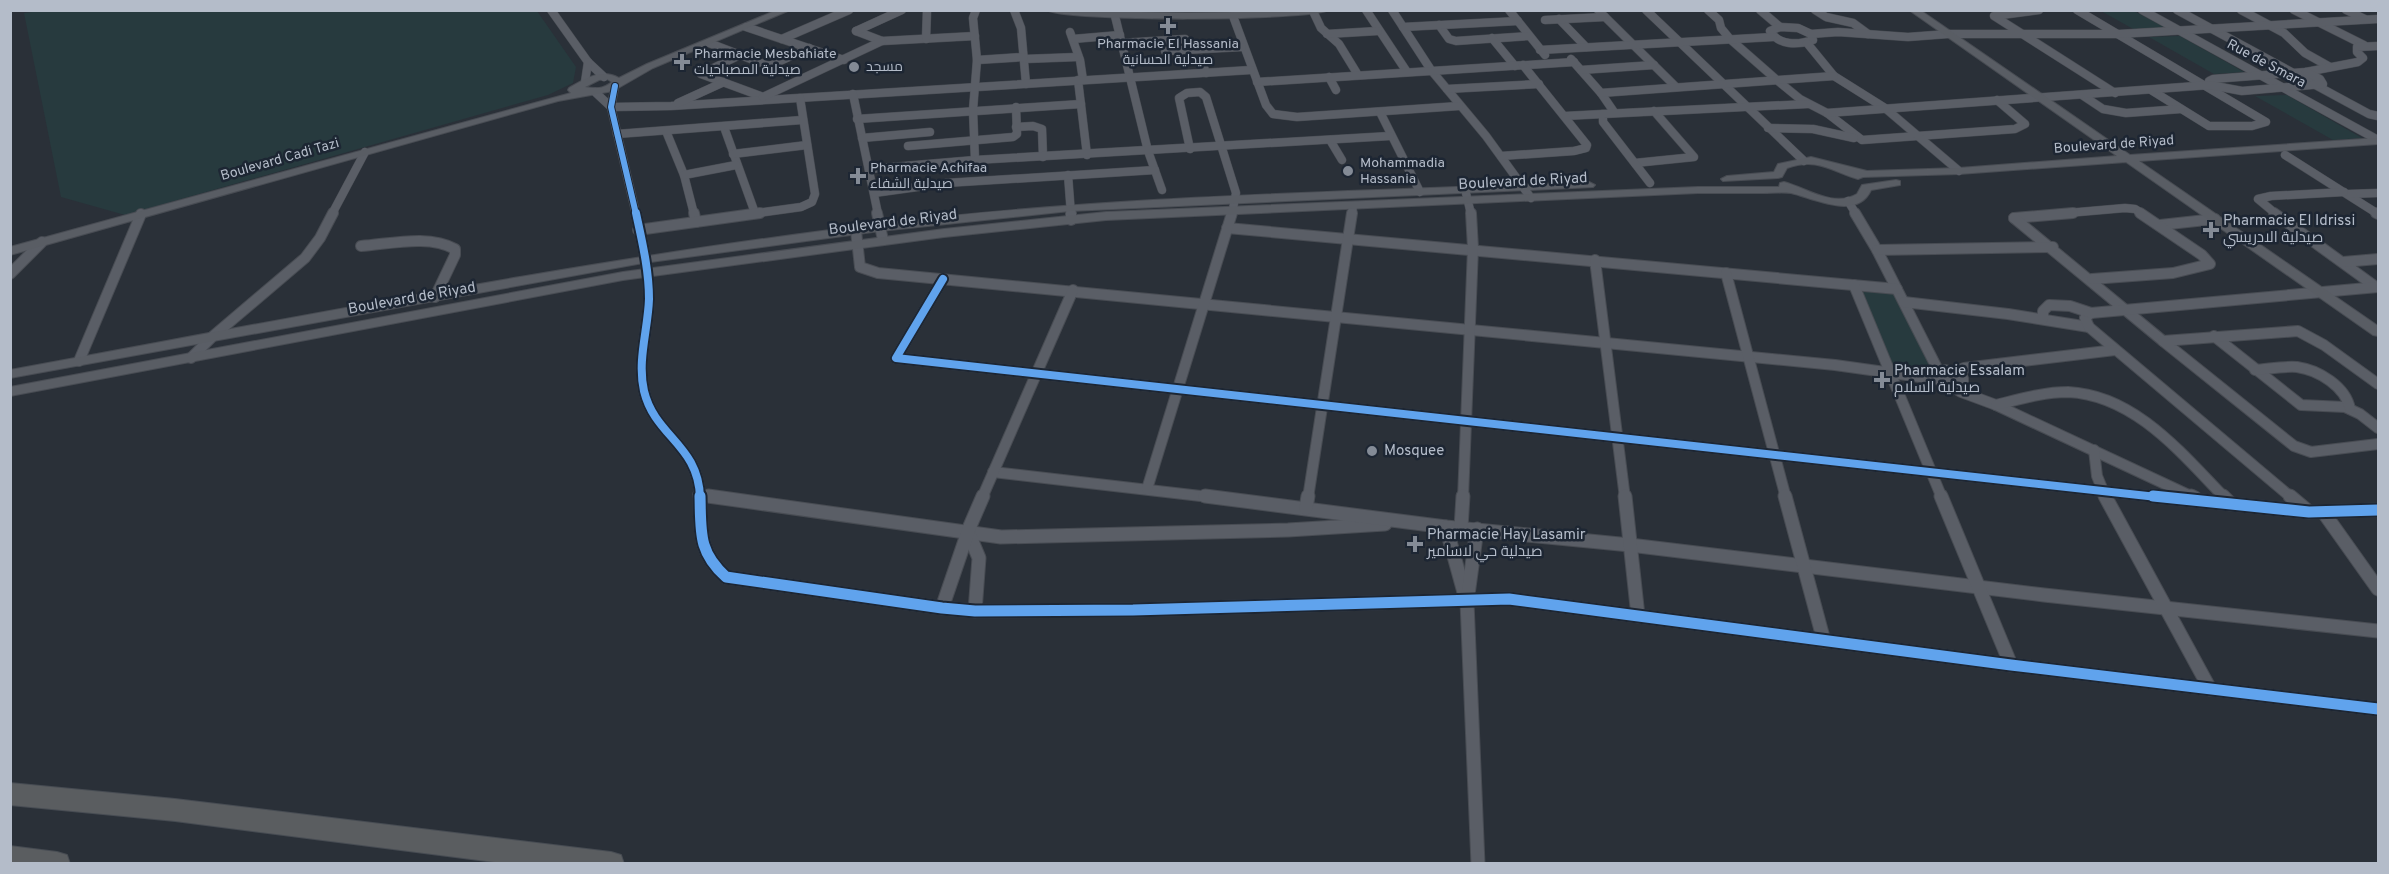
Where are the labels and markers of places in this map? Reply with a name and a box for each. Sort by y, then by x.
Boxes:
marker: Pharmacie El Hassania صيدلية الحسانية [1161,19,1175,33]
place label: Pharmacie El Hassania صيدلية الحسانية [1097,36,1239,69]
place label: Pharmacie Mesbahiate صيدلية المصباحيات [694,46,837,79]
marker: Pharmacie Mesbahiate صيدلية المصباحيات [675,55,689,69]
place label: مسجد [866,59,903,76]
marker: مسجد [847,60,861,74]
place label: Mohammadia Hassania [1360,155,1445,188]
place label: Pharmacie Achifaa صيدلية الشفاء [870,160,987,193]
marker: Mohammadia Hassania [1341,164,1355,178]
marker: Pharmacie Achifaa صيدلية الشفاء [851,169,865,183]
place label: Pharmacie El Idrissi صيدلية الادريسي [2223,212,2355,249]
marker: Pharmacie El Idrissi صيدلية الادريسي [2204,223,2218,237]
place label: Pharmacie Essalam صيدلية السلام [1894,362,2025,398]
marker: Pharmacie Essalam صيدلية السلام [1875,373,1889,387]
place label: Mosquee [1384,442,1444,461]
marker: Mosquee [1365,444,1379,458]
place label: Pharmacie Hay Lasamir صيدلية حي لاسامير [1426,526,1586,563]
marker: Pharmacie Hay Lasamir صيدلية حي لاسامير [1408,537,1422,551]

